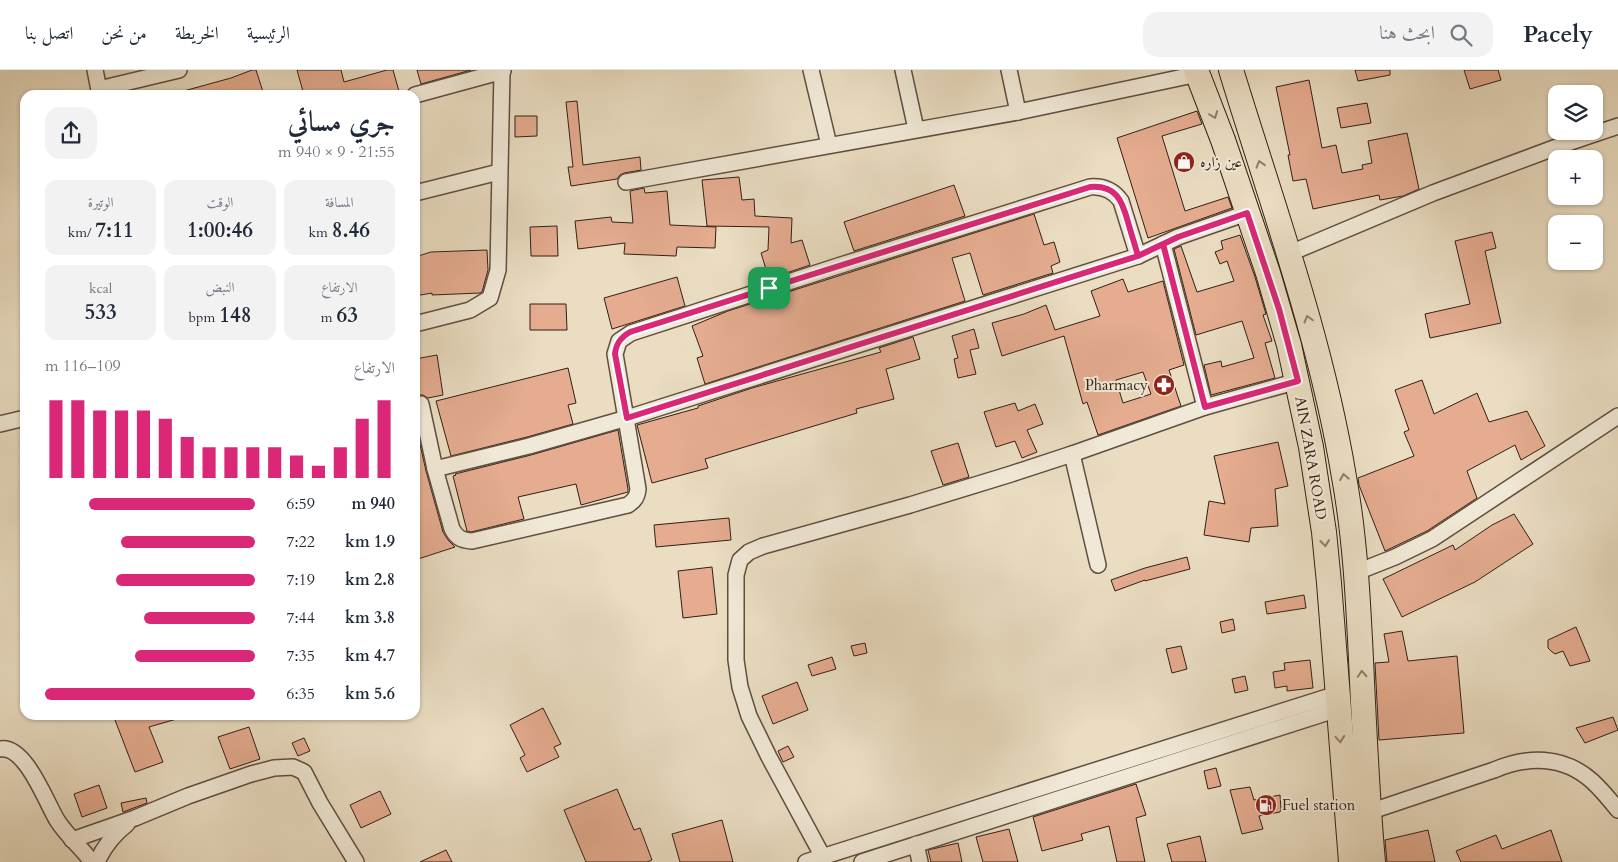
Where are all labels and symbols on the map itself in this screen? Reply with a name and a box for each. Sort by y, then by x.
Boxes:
one-way arrow [1208,111,1218,119]
shop icon: عين زاره [1172,150,1196,174]
place label: عين زاره [1200,152,1242,172]
one-way arrow [1255,160,1265,168]
pin [748,267,790,309]
one-way arrow [1303,315,1313,323]
pharmacy icon: Pharmacy [1152,373,1176,397]
place label: Pharmacy [1085,375,1148,395]
street label: AIN ZARA ROAD [1290,395,1332,521]
one-way arrow [1340,473,1350,481]
one-way arrow [1319,539,1330,547]
one-way arrow [1356,669,1367,677]
one-way arrow [1335,736,1346,744]
fuel station icon: Fuel station [1254,793,1278,817]
place label: Fuel station [1282,795,1356,815]

